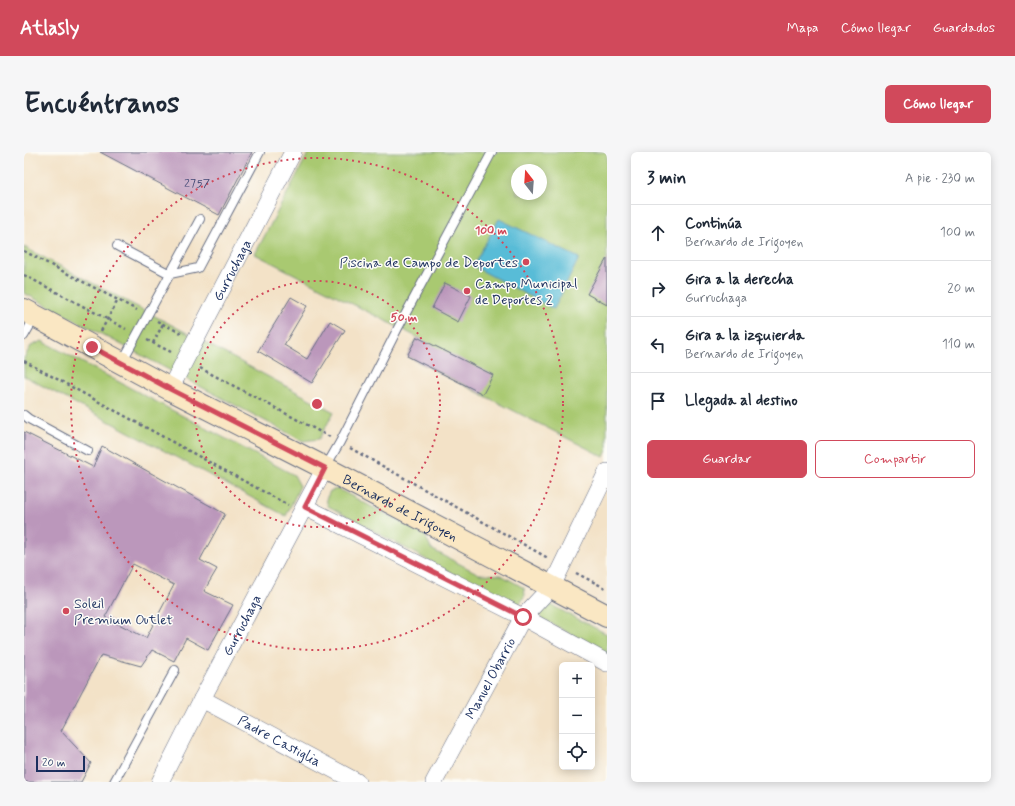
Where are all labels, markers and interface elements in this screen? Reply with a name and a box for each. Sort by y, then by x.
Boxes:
text: Atlasly [20,16,79,41]
text: Mapa [787,19,819,37]
text: Cómo llegar [841,19,911,37]
text: Guardados [933,19,995,37]
button: Cómo llegar [885,85,991,123]
text: Encuéntranos [24,86,180,123]
north arrow [511,164,547,200]
text: 3 min [647,167,686,189]
text: A pie · 230 m [905,170,975,187]
house number: 2757 [184,176,210,192]
text: Continúa [685,214,742,234]
icon: ahead [647,222,669,244]
text: 100 m [475,223,508,239]
text: 100 m [940,224,975,241]
text: Bernardo de Irigoyen [685,234,803,251]
street label: Gurruchaga [209,237,256,304]
place label: Piscina de Campo de Deportes [340,254,518,272]
marker: Piscina de Campo de Deportes [521,257,531,267]
text: Gira a la derecha [685,270,794,290]
place label: Campo Municipal de Deportes 2 [475,275,578,309]
icon: right [647,278,669,300]
text: 20 m [947,280,975,297]
marker: Campo Municipal de Deportes 2 [462,286,472,296]
text: Gurruchaga [685,290,747,307]
text: 50 m [391,310,418,326]
text: Gira a la izquierda [685,326,804,346]
icon: left [647,334,669,356]
text: 110 m [942,336,975,353]
route end [83,338,101,356]
text: Bernardo de Irigoyen [685,346,803,363]
icon: arrive [647,390,669,412]
text: Llegada al destino [685,391,798,411]
centre of rings [310,397,324,411]
button: Guardar [647,440,807,478]
button: Compartir [815,440,975,478]
street label: Bernardo de Irigoyen [339,471,460,546]
street label: Gurruchaga [219,592,266,659]
place label: Soleil Premium Outlet [74,595,173,629]
marker: Soleil Premium Outlet [61,606,71,616]
route start [514,608,532,626]
street label: Manuel Obarrio [462,635,520,723]
map controls [559,662,595,770]
button: + [559,662,595,698]
button: − [559,698,595,734]
street label: Padre Castiglia [235,712,324,771]
button: locate [559,734,595,770]
scale bar [36,754,85,773]
text: 20 m [42,756,65,770]

